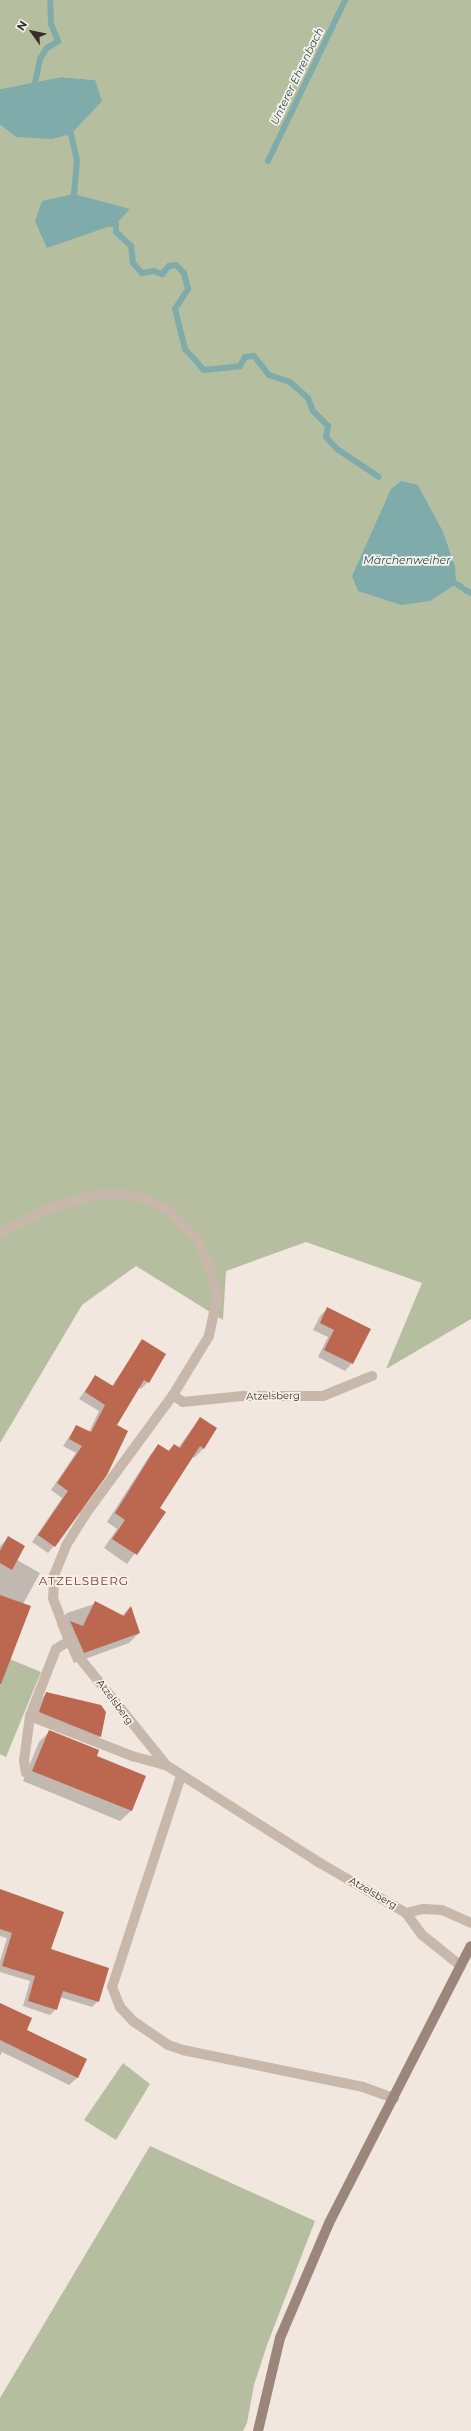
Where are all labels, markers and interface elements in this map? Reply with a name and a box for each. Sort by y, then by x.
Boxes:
north arrow [12,12,52,52]
text: N [14,18,30,33]
water label: Unterer Ehrenbach [268,25,326,127]
water label: Märchenweiher [363,553,451,567]
street label: Atzelsberg [246,1390,300,1402]
district label: ATZELSBERG [39,1574,129,1588]
street label: Atzelsberg [94,1677,136,1727]
street label: Atzelsberg [347,1874,399,1912]

